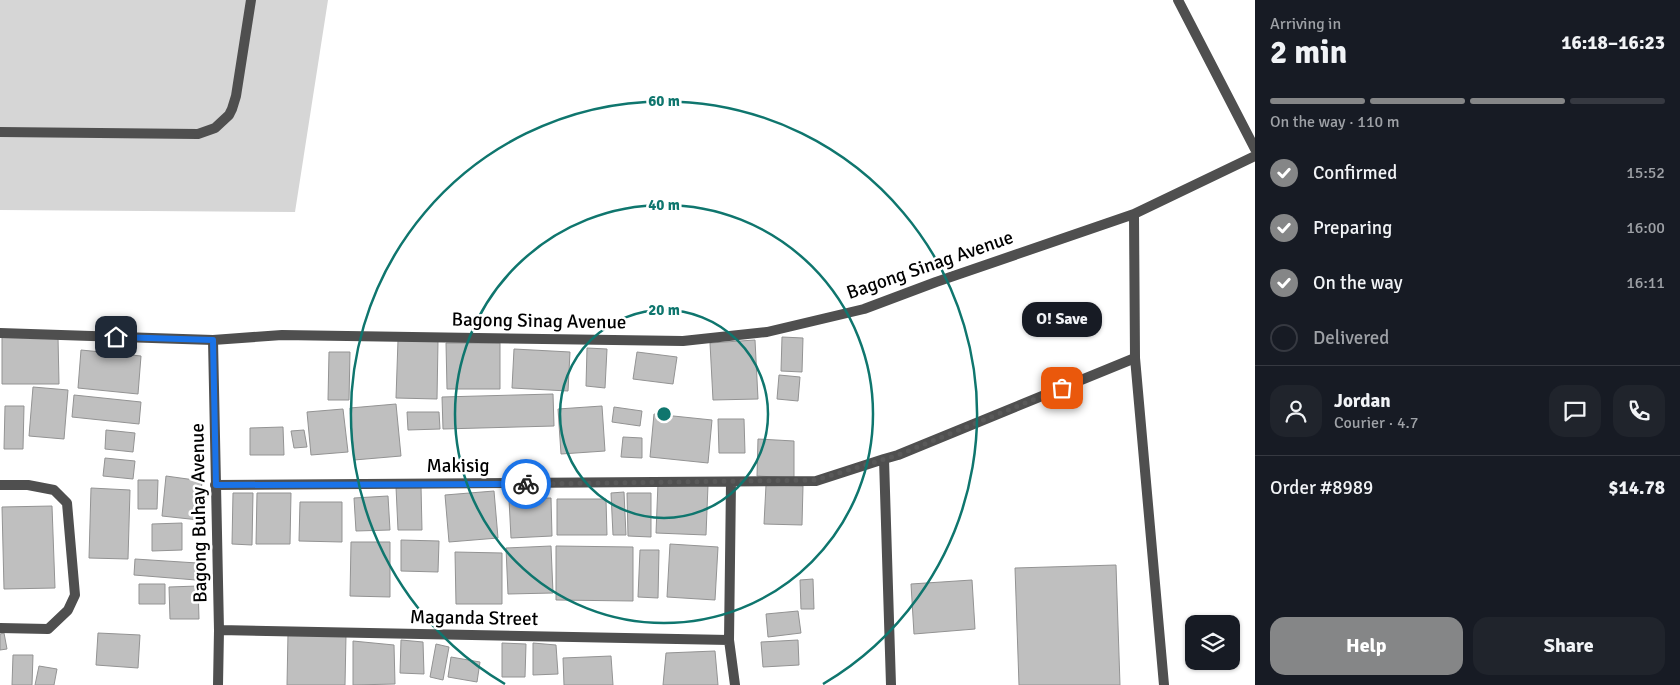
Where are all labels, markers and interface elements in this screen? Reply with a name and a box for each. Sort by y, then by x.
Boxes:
text: Arriving in [1270,14,1341,34]
text: 16:18–16:23 [1561,31,1665,55]
text: 2 min [1270,33,1347,72]
text: 60 m [648,92,680,110]
text: On the way · 110 m [1270,112,1400,132]
icon: check [1270,159,1298,187]
text: Confirmed [1313,161,1397,185]
text: 15:52 [1626,163,1665,183]
text: 40 m [648,196,680,214]
icon: check [1270,214,1298,242]
text: Preparing [1313,216,1392,240]
text: 16:00 [1626,218,1665,238]
street label: Bagong Sinag Avenue [843,225,1017,305]
icon: check [1270,269,1298,297]
text: On the way [1313,271,1403,295]
text: 16:11 [1626,273,1665,293]
text: 20 m [648,301,680,319]
callout: O! Save [1022,303,1102,338]
street label: Bagong Sinag Avenue [451,307,627,335]
text: O! Save [1036,309,1088,329]
pin [95,316,137,358]
icon: home [102,323,130,351]
text: Delivered [1313,326,1389,350]
pin [1041,367,1083,409]
icon: bag [1048,374,1076,402]
button: person [1270,385,1322,437]
button: chat [1549,385,1601,437]
button: phone [1613,385,1665,437]
text: Jordan [1334,389,1391,413]
centre of rings [655,405,673,423]
text: Courier · 4.7 [1334,413,1418,433]
street label: Bagong Buhay Avenue [185,423,213,603]
street label: Makisig [426,454,490,478]
courier [501,459,551,509]
icon: bike [512,470,540,498]
text: Order #8989 [1270,476,1373,500]
text: $14.78 [1608,476,1665,500]
street label: Maganda Street [410,605,539,631]
map controls [1185,615,1240,670]
button: layers [1185,615,1240,670]
button: Help [1270,617,1463,675]
button: Share [1473,617,1665,675]

